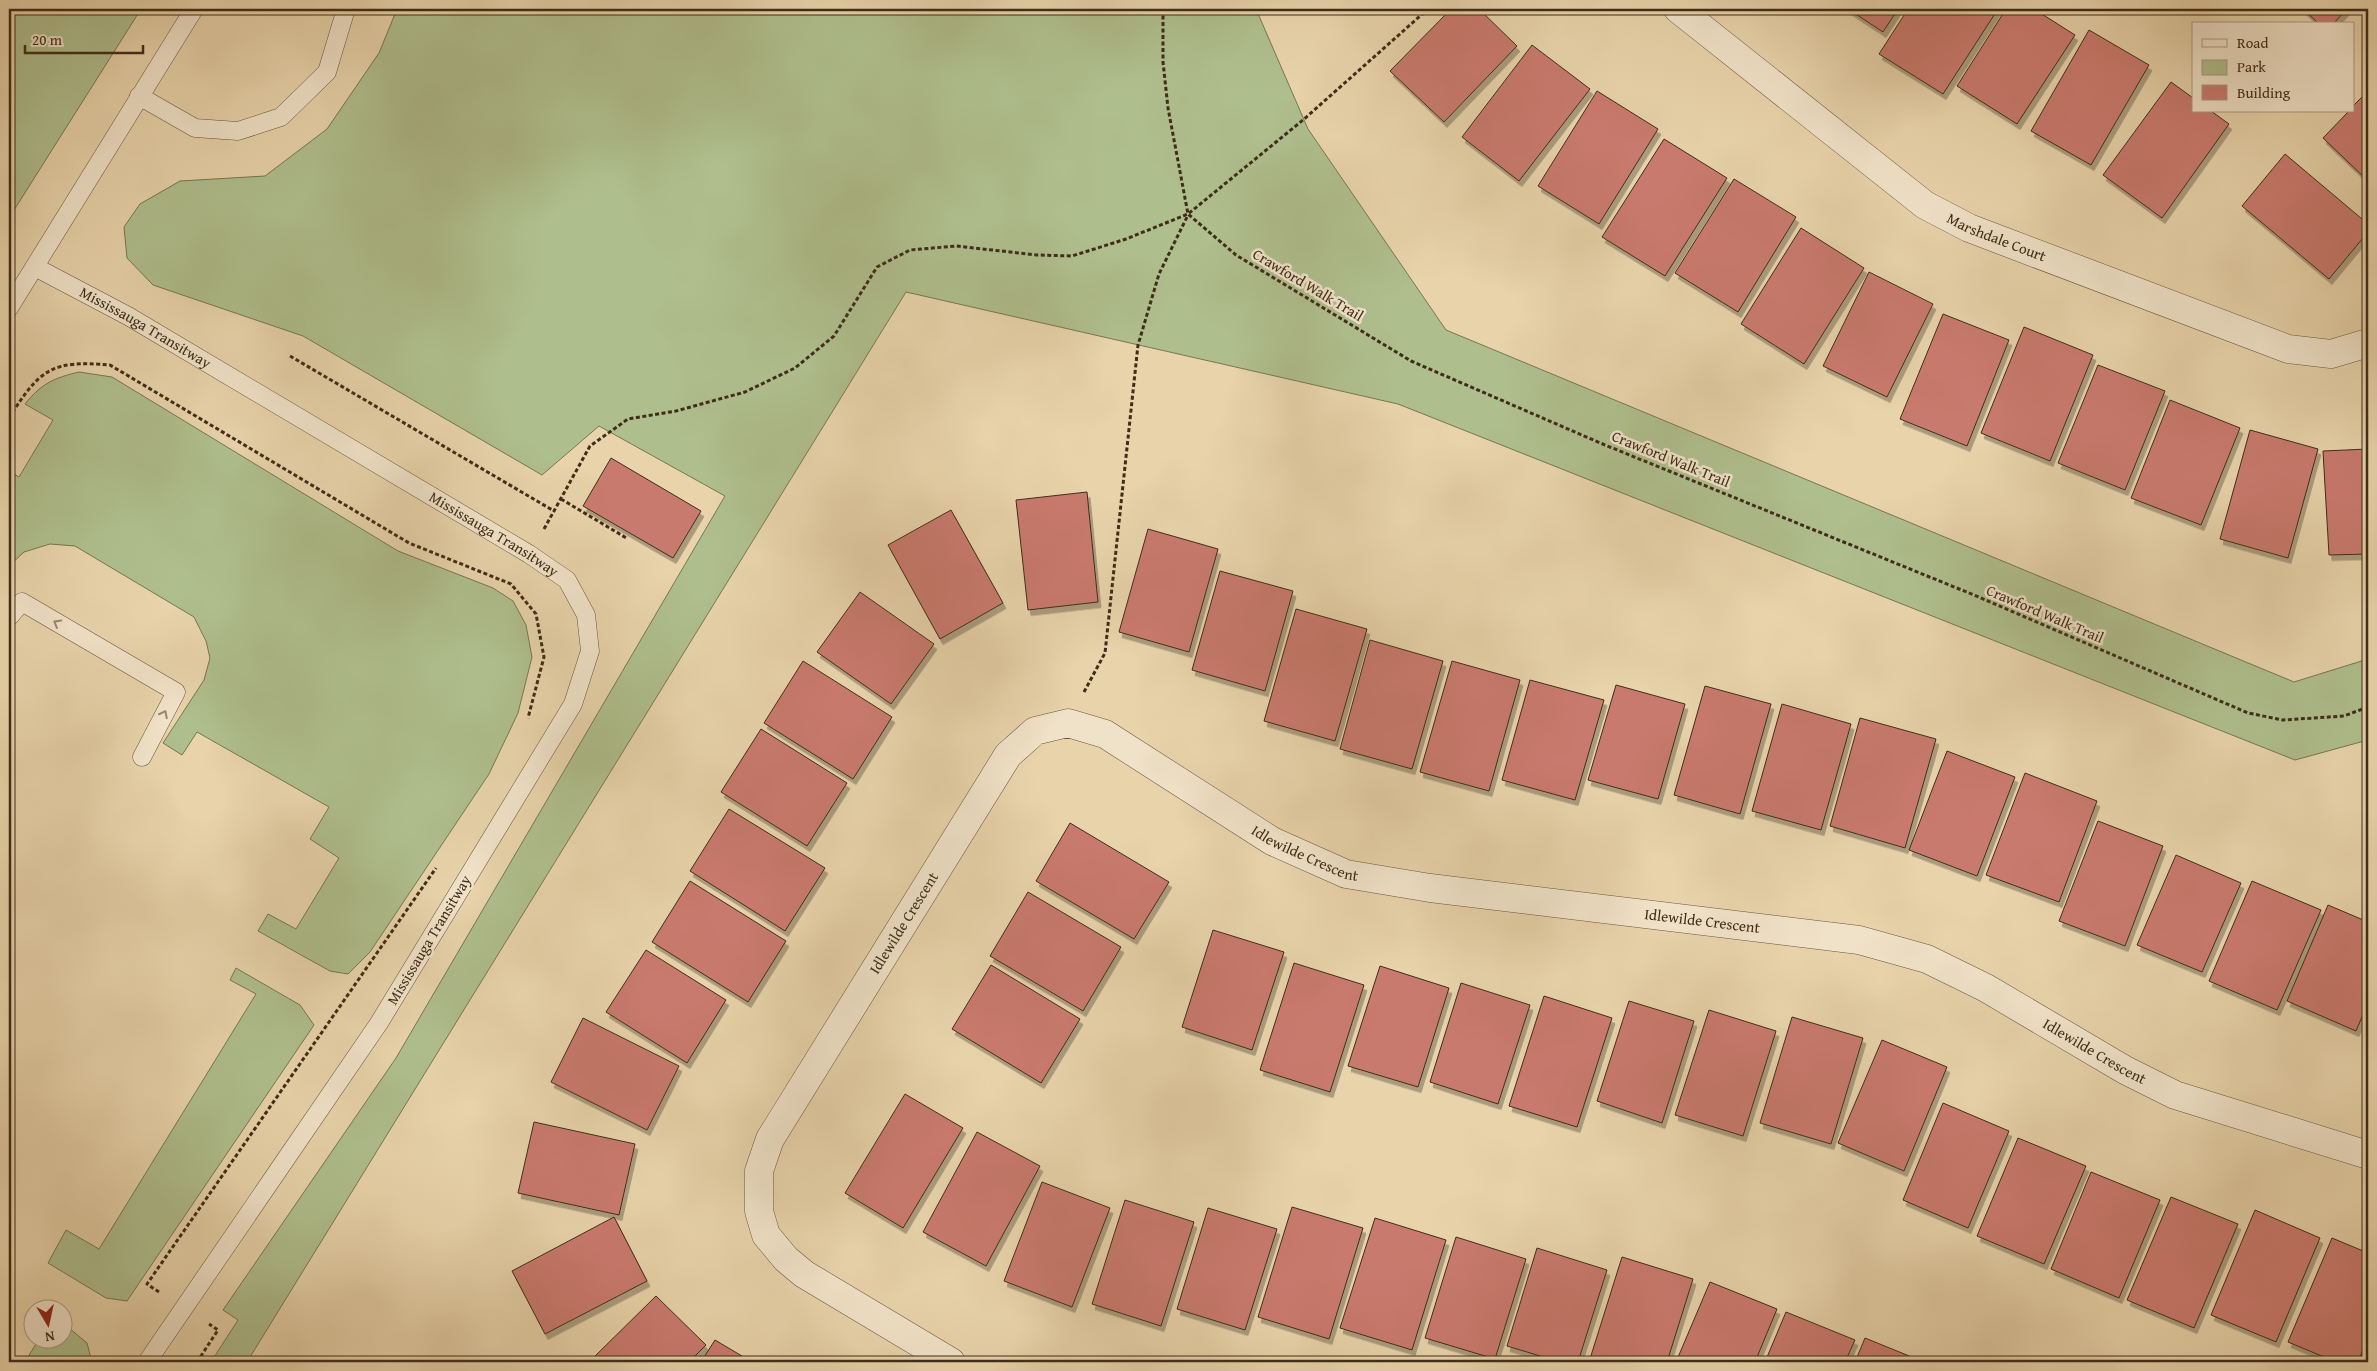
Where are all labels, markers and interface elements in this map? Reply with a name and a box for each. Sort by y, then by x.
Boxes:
scale bar [25,22,142,54]
legend [2192,22,2354,112]
text: 20 m [32,29,63,50]
text: Road [2237,32,2268,53]
text: Park [2237,56,2266,77]
text: Building [2237,82,2291,103]
street label: Marshdale Court [1944,207,2050,267]
street label: Crawford Walk Trail [1249,243,1368,326]
street label: Mississauga Transitway [76,281,216,373]
street label: Crawford Walk Trail [1609,425,1733,492]
street label: Mississauga Transitway [425,486,563,582]
street label: Crawford Walk Trail [1983,579,2107,648]
one-way arrow [53,619,62,629]
one-way arrow [158,710,168,719]
street label: Idlewilde Crescent [1248,820,1361,886]
street label: Idlewilde Crescent [864,867,943,978]
street label: Mississauga Transitway [381,870,476,1009]
street label: Idlewilde Crescent [1643,903,1762,938]
street label: Idlewilde Crescent [2039,1013,2150,1089]
north arrow [22,1298,72,1348]
text: N [43,1326,56,1348]

